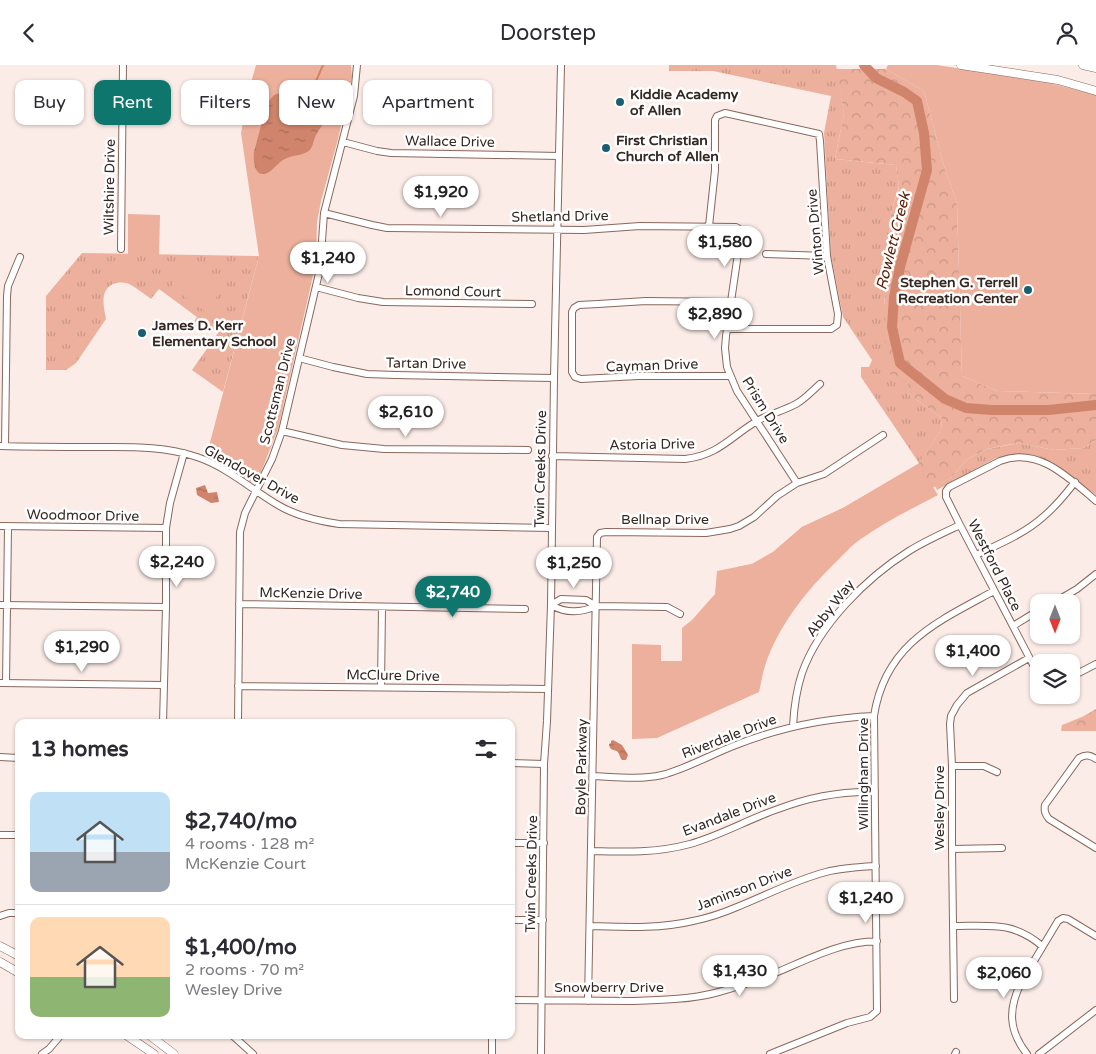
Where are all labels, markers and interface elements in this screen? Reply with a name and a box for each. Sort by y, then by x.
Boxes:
icon: back [15,19,43,47]
icon: person [1053,19,1081,47]
text: Doorstep [500,20,596,46]
chip: Buy [15,80,84,125]
chip: Rent [94,80,171,125]
chip: Filters [181,80,269,125]
chip: New [279,80,353,125]
chip: Apartment [363,80,492,125]
place label: Kiddie Academy of Allen [630,86,739,119]
marker: Kiddie Academy of Allen [614,96,626,108]
street label: Wallace Drive [405,132,495,151]
place label: First Christian Church of Allen [616,132,719,165]
street label: Wiltshire Drive [100,139,119,235]
marker: First Christian Church of Allen [600,142,612,154]
pin: $1,920 [400,175,482,218]
text: $1,920 [414,182,468,202]
street label: Winton Drive [803,188,828,276]
water label: Rowlett Creek [872,188,914,292]
street label: Shetland Drive [511,207,609,226]
pin: $1,580 [684,225,766,268]
text: $1,580 [698,232,752,252]
pin: $1,240 [287,241,369,284]
text: $1,240 [301,248,355,268]
place label: Stephen G. Terrell Recreation Center [898,274,1019,307]
street label: Lomond Court [405,282,502,301]
marker: Stephen G. Terrell Recreation Center [1022,284,1034,296]
pin: $2,890 [674,297,756,340]
text: $2,890 [688,304,742,324]
place label: James D. Kerr Elementary School [151,317,276,350]
marker: James D. Kerr Elementary School [136,327,148,339]
street label: Scottsman Drive [256,336,299,446]
street label: Tartan Drive [386,354,466,373]
street label: Cayman Drive [606,355,699,376]
street label: Prism Drive [738,374,793,447]
pin: $2,610 [365,395,447,438]
text: $2,610 [379,402,433,422]
street label: Twin Creeks Drive [531,410,550,528]
street label: Astoria Drive [609,435,695,454]
street label: Glendover Drive [201,441,303,508]
street label: Woodmoor Drive [26,506,140,525]
street label: Bellnap Drive [621,511,709,528]
street label: Westford Place [964,517,1025,614]
pin: $2,240 [136,545,218,588]
pin: $1,250 [533,547,615,589]
text: $2,240 [150,552,204,572]
text: $1,250 [547,553,601,573]
pin: $2,740 [412,575,494,618]
street label: Abby Way [803,576,858,640]
text: $2,740 [426,582,480,602]
street label: McKenzie Drive [259,584,363,603]
north arrow [1030,594,1080,644]
map controls [1030,594,1080,704]
pin: $1,290 [41,631,123,673]
pin: $1,400 [932,635,1014,677]
text: $1,290 [55,637,109,657]
text: $1,400 [946,641,1000,661]
button: layers [1030,654,1080,704]
street label: McClure Drive [346,666,440,685]
street label: Riverdale Drive [679,711,779,762]
street label: Boyle Parkway [572,718,591,816]
street label: Willingham Drive [855,718,872,830]
icon: filters [472,735,500,763]
text: 13 homes [30,737,129,762]
street label: Wesley Drive [931,765,948,851]
street label: Evandale Drive [680,789,778,840]
text: $2,740/mo [185,809,297,834]
icon: home [70,812,130,872]
street label: Twin Creeks Drive [522,815,541,933]
text: 4 rooms · 128 m² [185,834,314,854]
text: McKenzie Court [185,854,306,874]
street label: Jaminson Drive [694,862,795,915]
pin: $1,240 [825,881,907,924]
text: $1,240 [839,888,893,908]
text: $1,400/mo [185,935,297,960]
icon: home [70,937,130,997]
pin: $1,430 [699,955,781,997]
pin: $2,060 [963,957,1045,999]
text: 2 rooms · 70 m² [185,960,304,980]
text: $1,430 [713,961,767,981]
text: $2,060 [977,963,1031,983]
street label: Snowberry Drive [554,979,664,996]
text: Wesley Drive [185,980,282,1000]

